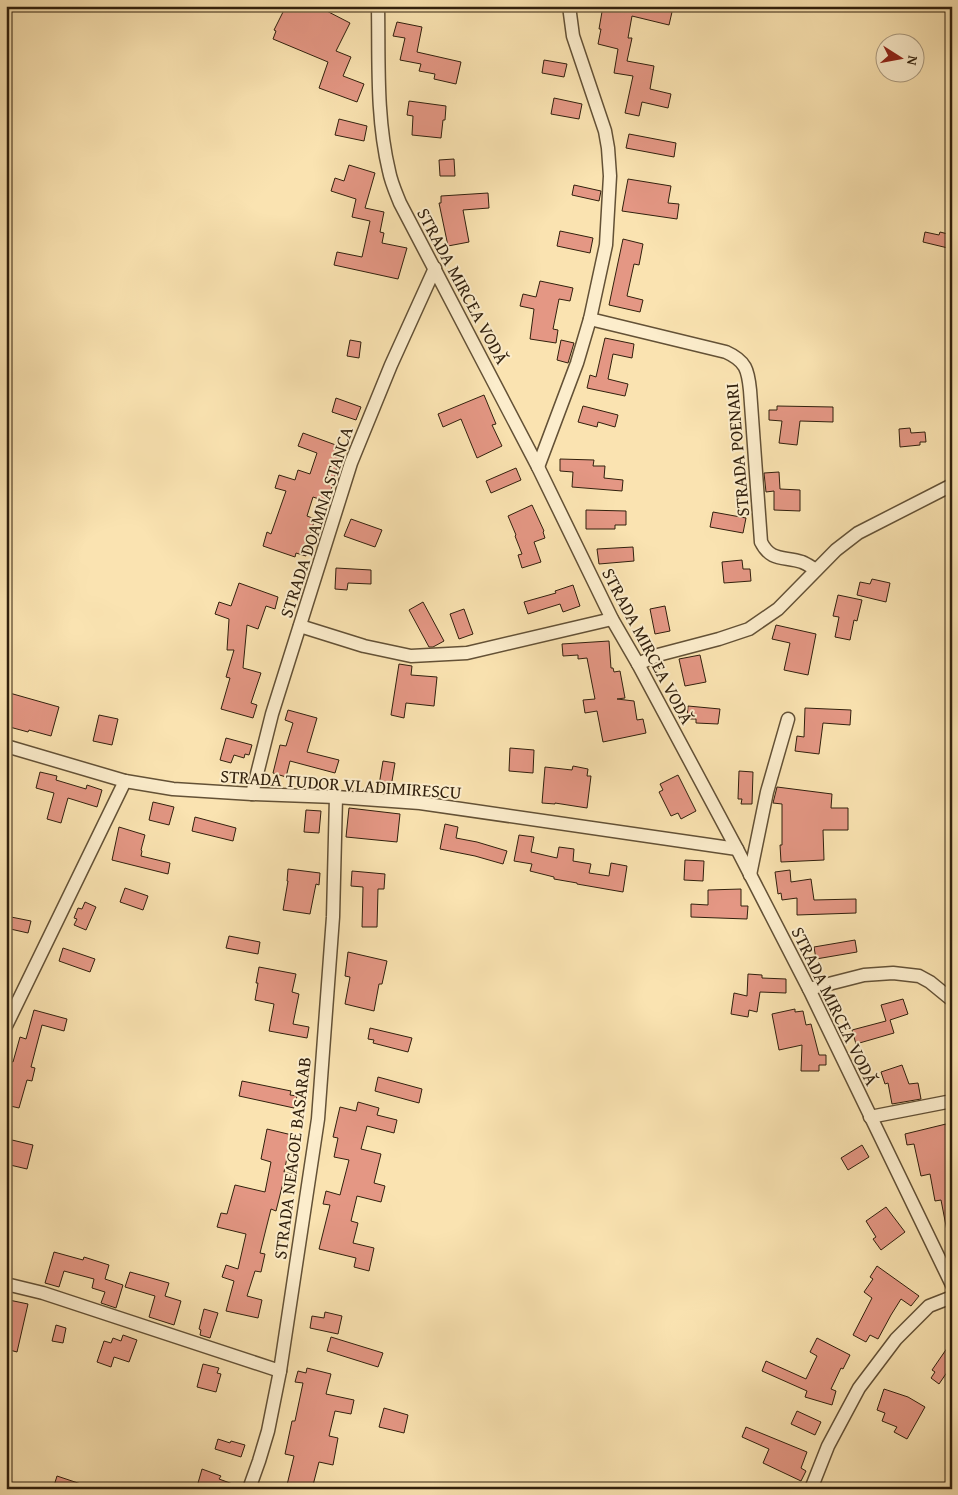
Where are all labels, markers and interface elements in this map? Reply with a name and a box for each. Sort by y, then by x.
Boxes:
north arrow [876,32,926,82]
text: N [902,54,923,68]
street label: STRADA MIRCEA VODĂ [410,203,516,369]
street label: STRADA POENARI [718,382,756,518]
street label: STRADA DOAMNA STANCA [272,423,360,621]
street label: STRADA MIRCEA VODĂ [595,563,701,729]
street label: STRADA TUDOR VLADIMIRESCU [219,762,463,806]
street label: STRADA MIRCEA VODĂ [785,922,885,1090]
street label: STRADA NEAGOE BASARAB [266,1055,318,1261]

